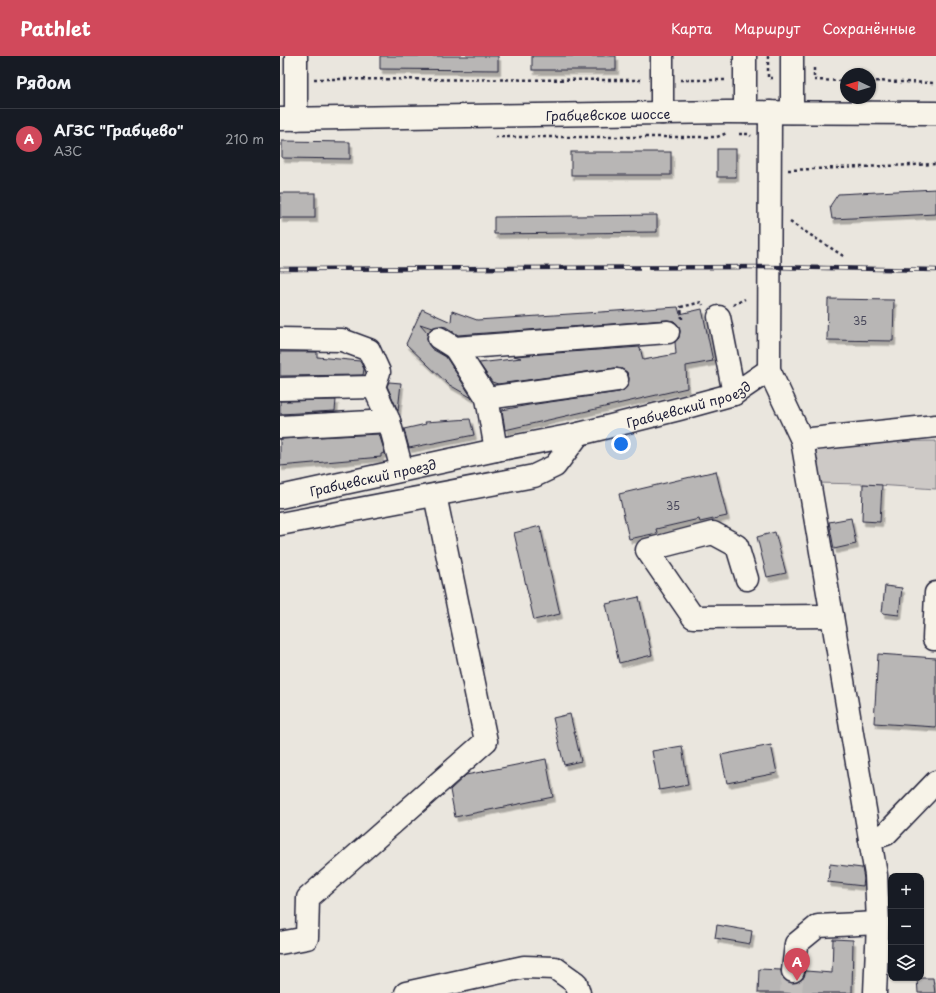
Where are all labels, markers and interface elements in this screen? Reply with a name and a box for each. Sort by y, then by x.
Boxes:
text: Pathlet [20,14,91,42]
text: Карта [671,18,712,39]
text: Маршрут [734,18,800,39]
text: Сохранённые [822,18,916,39]
north arrow [840,68,876,104]
text: Рядом [16,69,71,95]
street label: Грабцевское шоссе [546,103,670,124]
text: АГЗС "Грабцево" [54,118,184,141]
text: A [24,129,34,148]
text: 210 m [225,129,264,148]
text: АЗС [54,141,82,160]
house number: 35 [853,312,867,329]
street label: Грабцевский проезд [624,376,754,431]
your location [611,434,631,454]
street label: Грабцевский проезд [308,454,438,500]
house number: 35 [666,497,680,514]
map controls [888,873,924,981]
button: + [888,873,924,909]
button: − [888,909,924,945]
button: layers [888,945,924,981]
pin: A [784,948,810,981]

